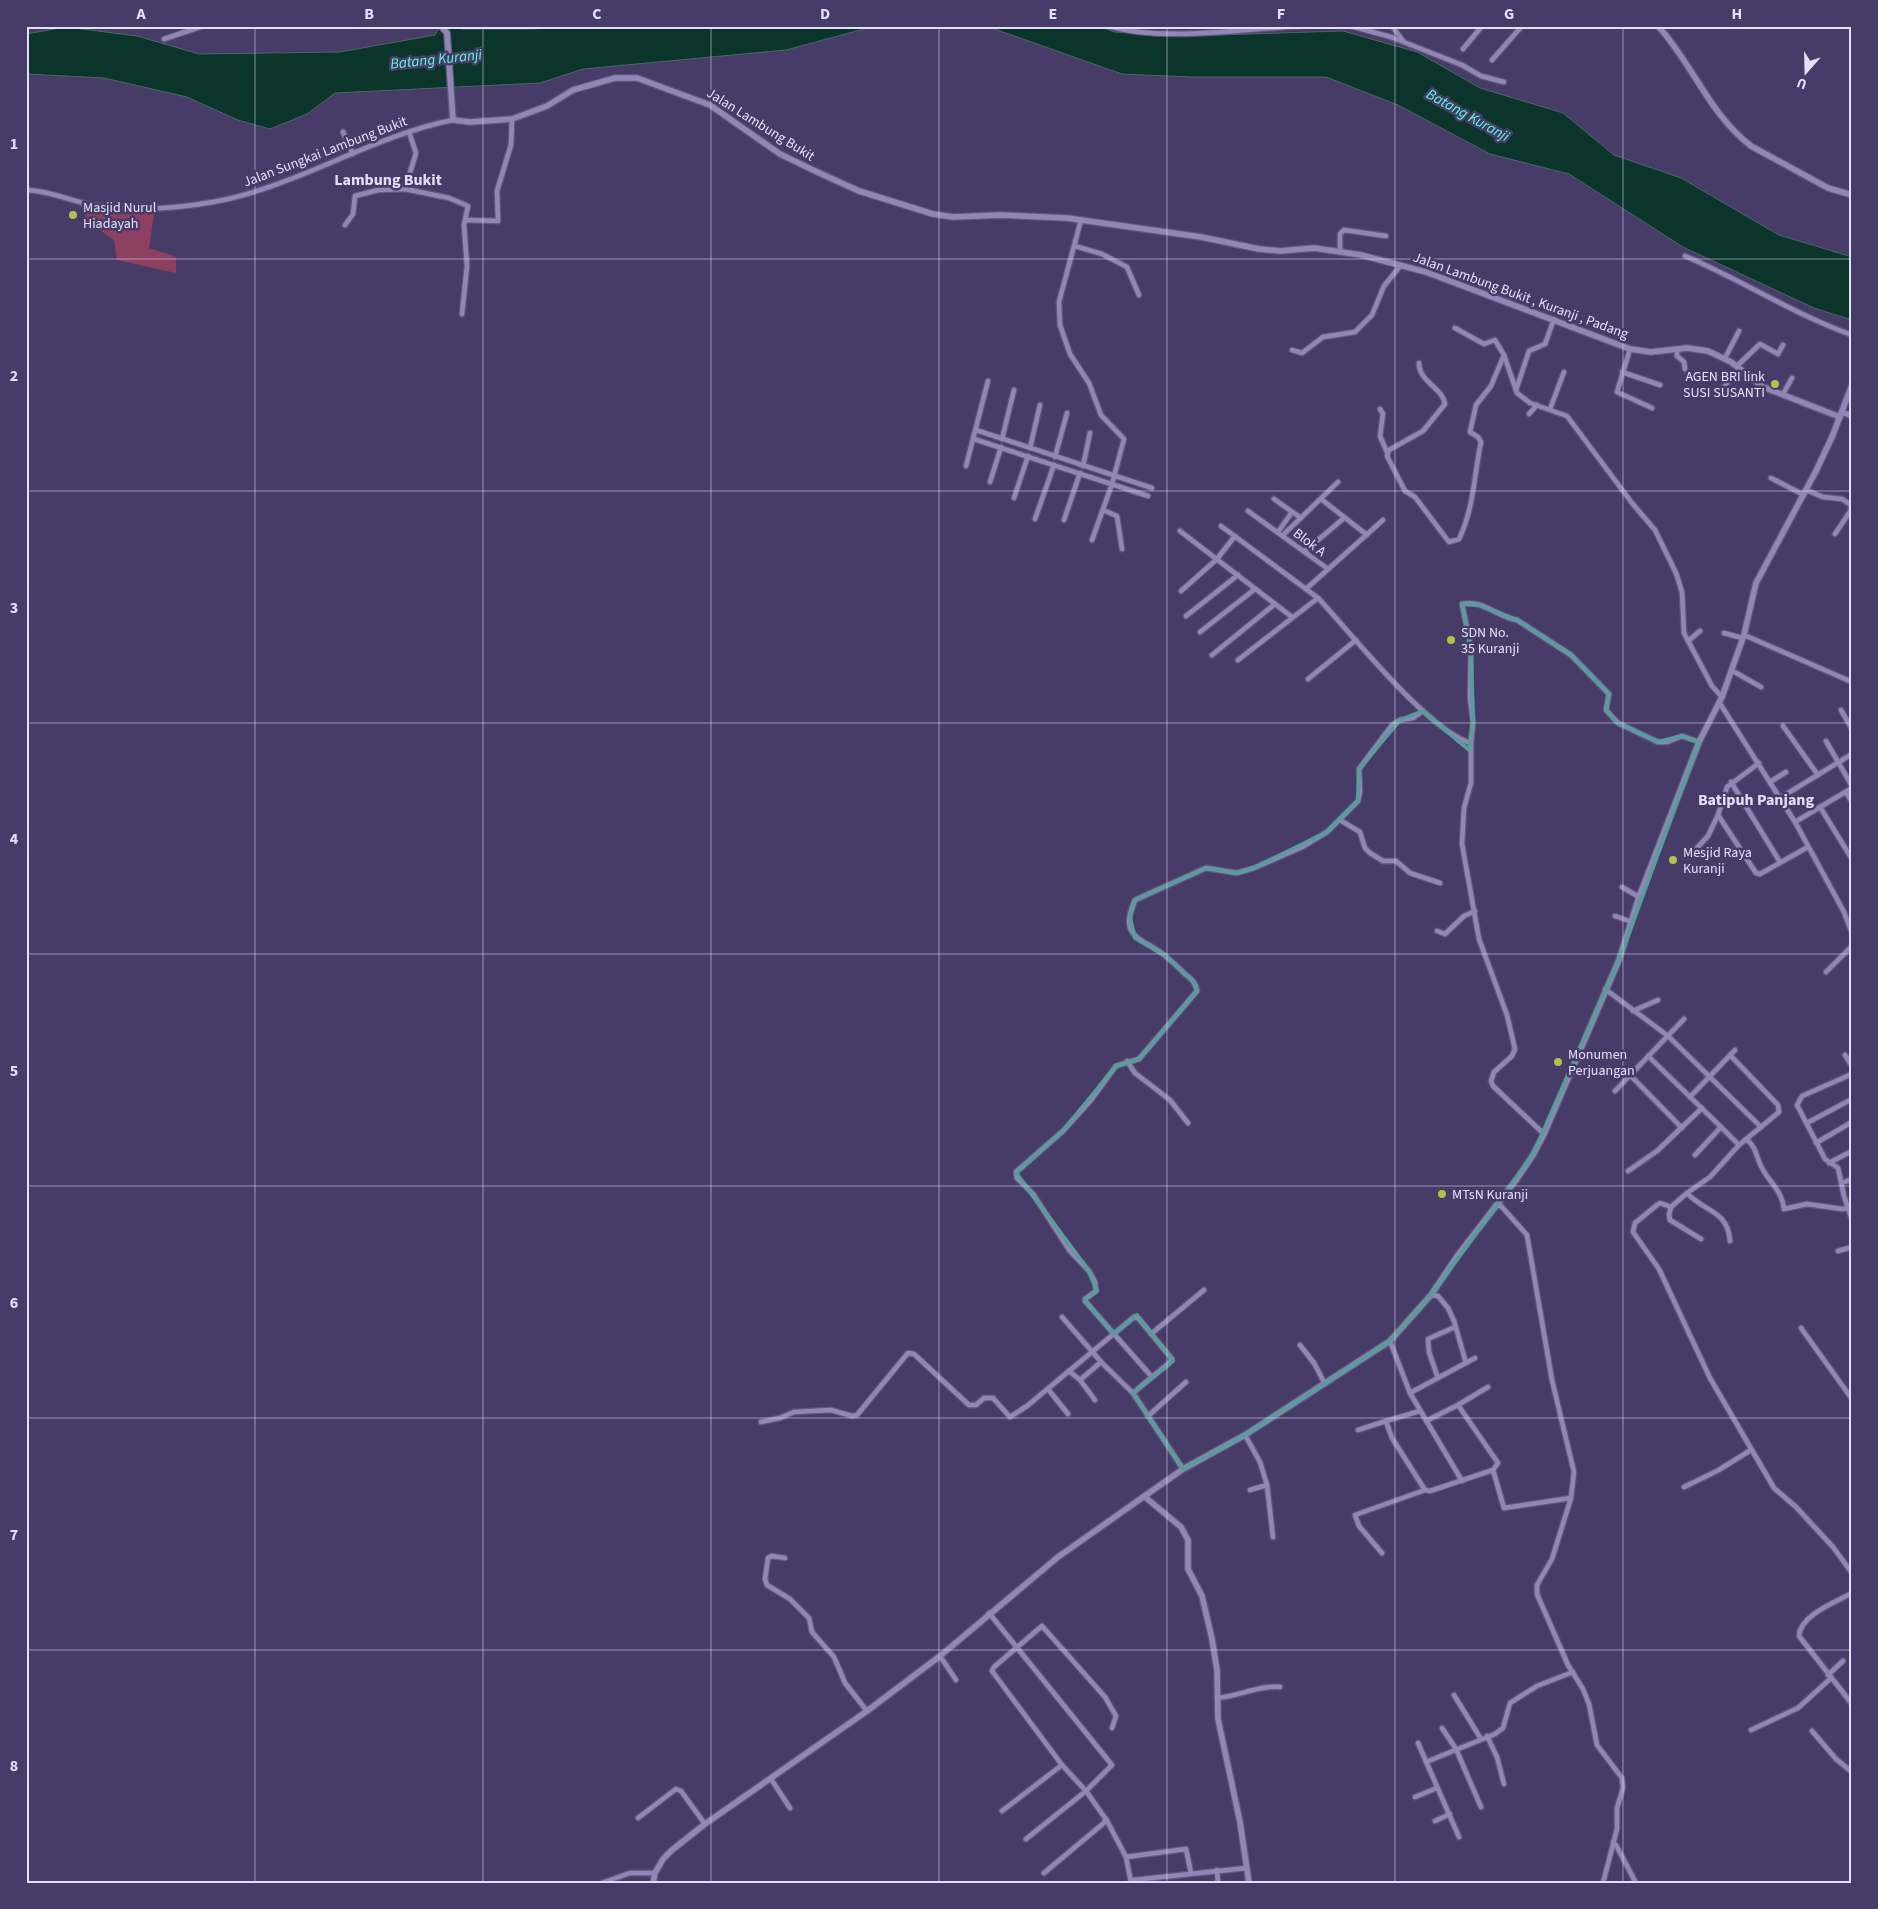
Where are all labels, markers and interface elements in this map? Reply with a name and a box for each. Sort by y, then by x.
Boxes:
text: A [135,3,146,25]
text: B [364,3,374,25]
text: C [592,3,602,25]
text: D [820,3,830,25]
text: E [1049,3,1057,25]
text: F [1277,3,1285,25]
text: G [1504,3,1514,25]
text: H [1732,3,1742,25]
water label: Batang Kuranji [389,44,483,75]
north arrow [1780,48,1830,98]
text: U [1794,72,1810,94]
street label: Jalan Lambung Bukit [703,83,819,166]
water label: Batang Kuranji [1422,84,1513,147]
street label: Jalan Sungkai Lambung Bukit [241,112,409,190]
text: 1 [10,133,18,155]
district label: Lambung Bukit [334,169,442,189]
place label: Masjid Nurul Hiadayah [83,198,157,234]
marker: Masjid Nurul Hiadayah [67,209,79,221]
street label: Jalan Lambung Bukit , Kuranji , Padang [1410,248,1631,344]
text: 2 [10,365,18,387]
place label: AGEN BRI link SUSI SUSANTI [1683,367,1765,403]
marker: AGEN BRI link SUSI SUSANTI [1769,378,1781,390]
street label: Blok A [1289,524,1330,562]
text: 3 [10,597,18,619]
place label: SDN No. 35 Kuranji [1461,623,1519,659]
marker: SDN No. 35 Kuranji [1445,634,1457,646]
district label: Batipuh Panjang [1698,789,1815,811]
text: 4 [10,828,19,850]
place label: Mesjid Raya Kuranji [1683,843,1752,879]
marker: Mesjid Raya Kuranji [1667,854,1679,866]
place label: Monumen Perjuangan [1568,1045,1635,1081]
marker: Monumen Perjuangan [1552,1056,1564,1068]
text: 5 [10,1060,18,1082]
place label: MTsN Kuranji [1452,1185,1528,1205]
marker: MTsN Kuranji [1436,1188,1448,1200]
text: 6 [10,1292,18,1314]
text: 7 [10,1524,18,1546]
text: 8 [10,1755,18,1777]

